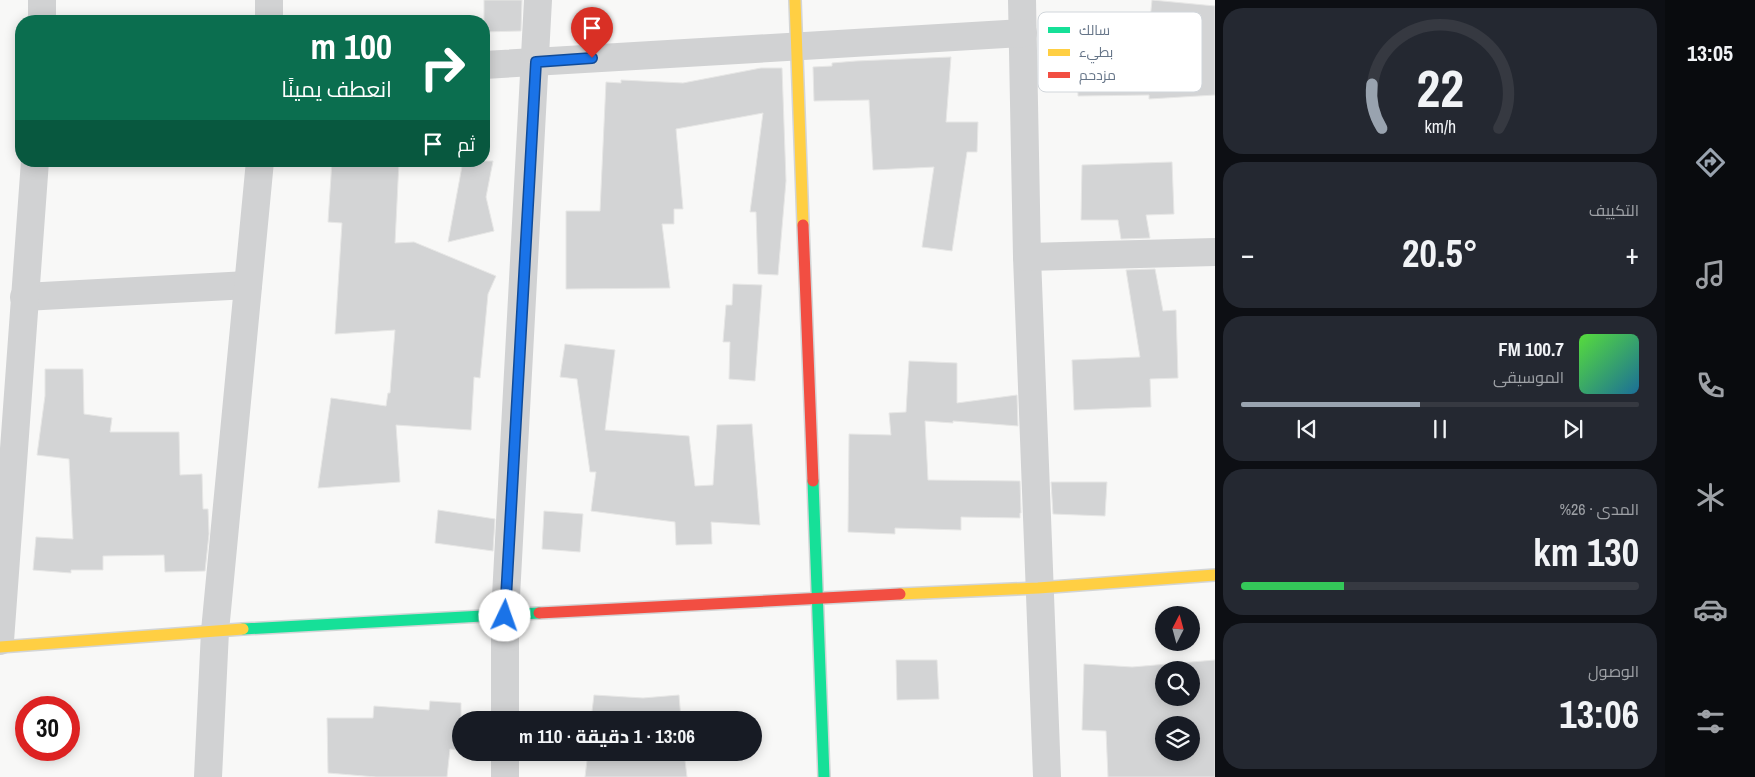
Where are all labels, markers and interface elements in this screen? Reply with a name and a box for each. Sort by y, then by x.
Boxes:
pin [571,7,613,58]
legend [1038,12,1202,92]
icon: arrive [578,14,606,42]
text: سالك [1079,21,1110,39]
text: 100 m [311,23,392,70]
icon: right [410,35,475,100]
text: 13:05 [1687,38,1733,68]
text: بطيء [1079,43,1113,64]
text: 22 [1416,53,1464,123]
text: مزدحم [1079,66,1116,85]
text: انعطف يمينًا [281,74,392,104]
text: km/h [1424,115,1456,139]
icon: arrive [419,130,447,158]
text: ثم [457,131,475,157]
icon: directions [1693,145,1728,180]
text: التكييف [1589,199,1639,221]
text: 20.5° [1402,228,1478,279]
text: − [1241,235,1254,273]
text: + [1626,235,1639,273]
icon: music [1693,257,1728,292]
text: 100.7 FM [1498,336,1564,362]
text: الموسيقى [1493,366,1564,388]
icon: phone [1693,368,1728,403]
icon: previous [1293,415,1321,443]
icon: pause [1426,415,1454,443]
icon: next [1559,415,1587,443]
icon: climate [1693,480,1728,515]
text: المدى · 26% [1559,498,1639,520]
text: 130 km [1533,527,1639,578]
position arrow [478,589,530,641]
icon: car [1693,592,1728,627]
north arrow [1155,606,1200,651]
map controls [1155,606,1200,761]
text: الوصول [1588,660,1639,682]
button: search [1155,661,1200,706]
text: 13:06 [1559,689,1639,740]
speed limit sign: 30 [15,696,80,761]
icon: filters [1693,704,1728,739]
button: layers [1155,716,1200,761]
text: 13:06 · 1 دقيقة · 110 m [519,723,695,749]

